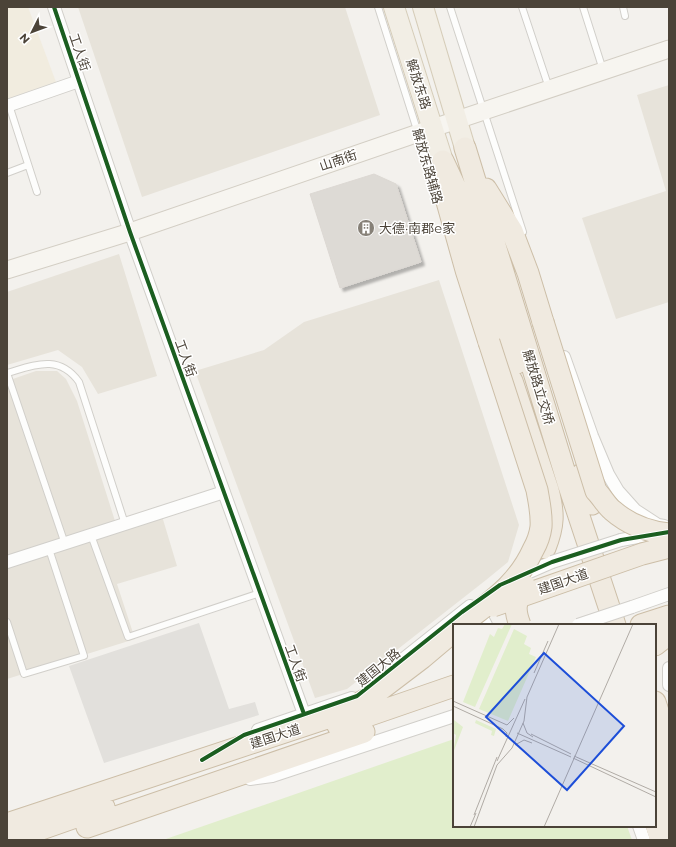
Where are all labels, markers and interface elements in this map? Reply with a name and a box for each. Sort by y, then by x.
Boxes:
north arrow [12,12,52,52]
text: N [16,31,33,47]
street label: 工人街 [66,31,94,73]
street label: 解放东路 [403,57,435,111]
street label: 解放东路辅路 [410,126,446,206]
street label: 山南街 [317,146,359,174]
building icon: 大德·南郡e家 [356,218,376,238]
place label: 大德·南郡e家 [379,220,455,236]
street label: 工人街 [172,337,200,379]
street label: 解放路立交桥 [520,347,558,427]
street label: 建国大道 [536,565,590,597]
inset map [453,624,656,827]
street label: 工人街 [282,642,310,684]
street label: 建国大路 [353,644,403,690]
street label: 建国大道 [248,720,302,752]

